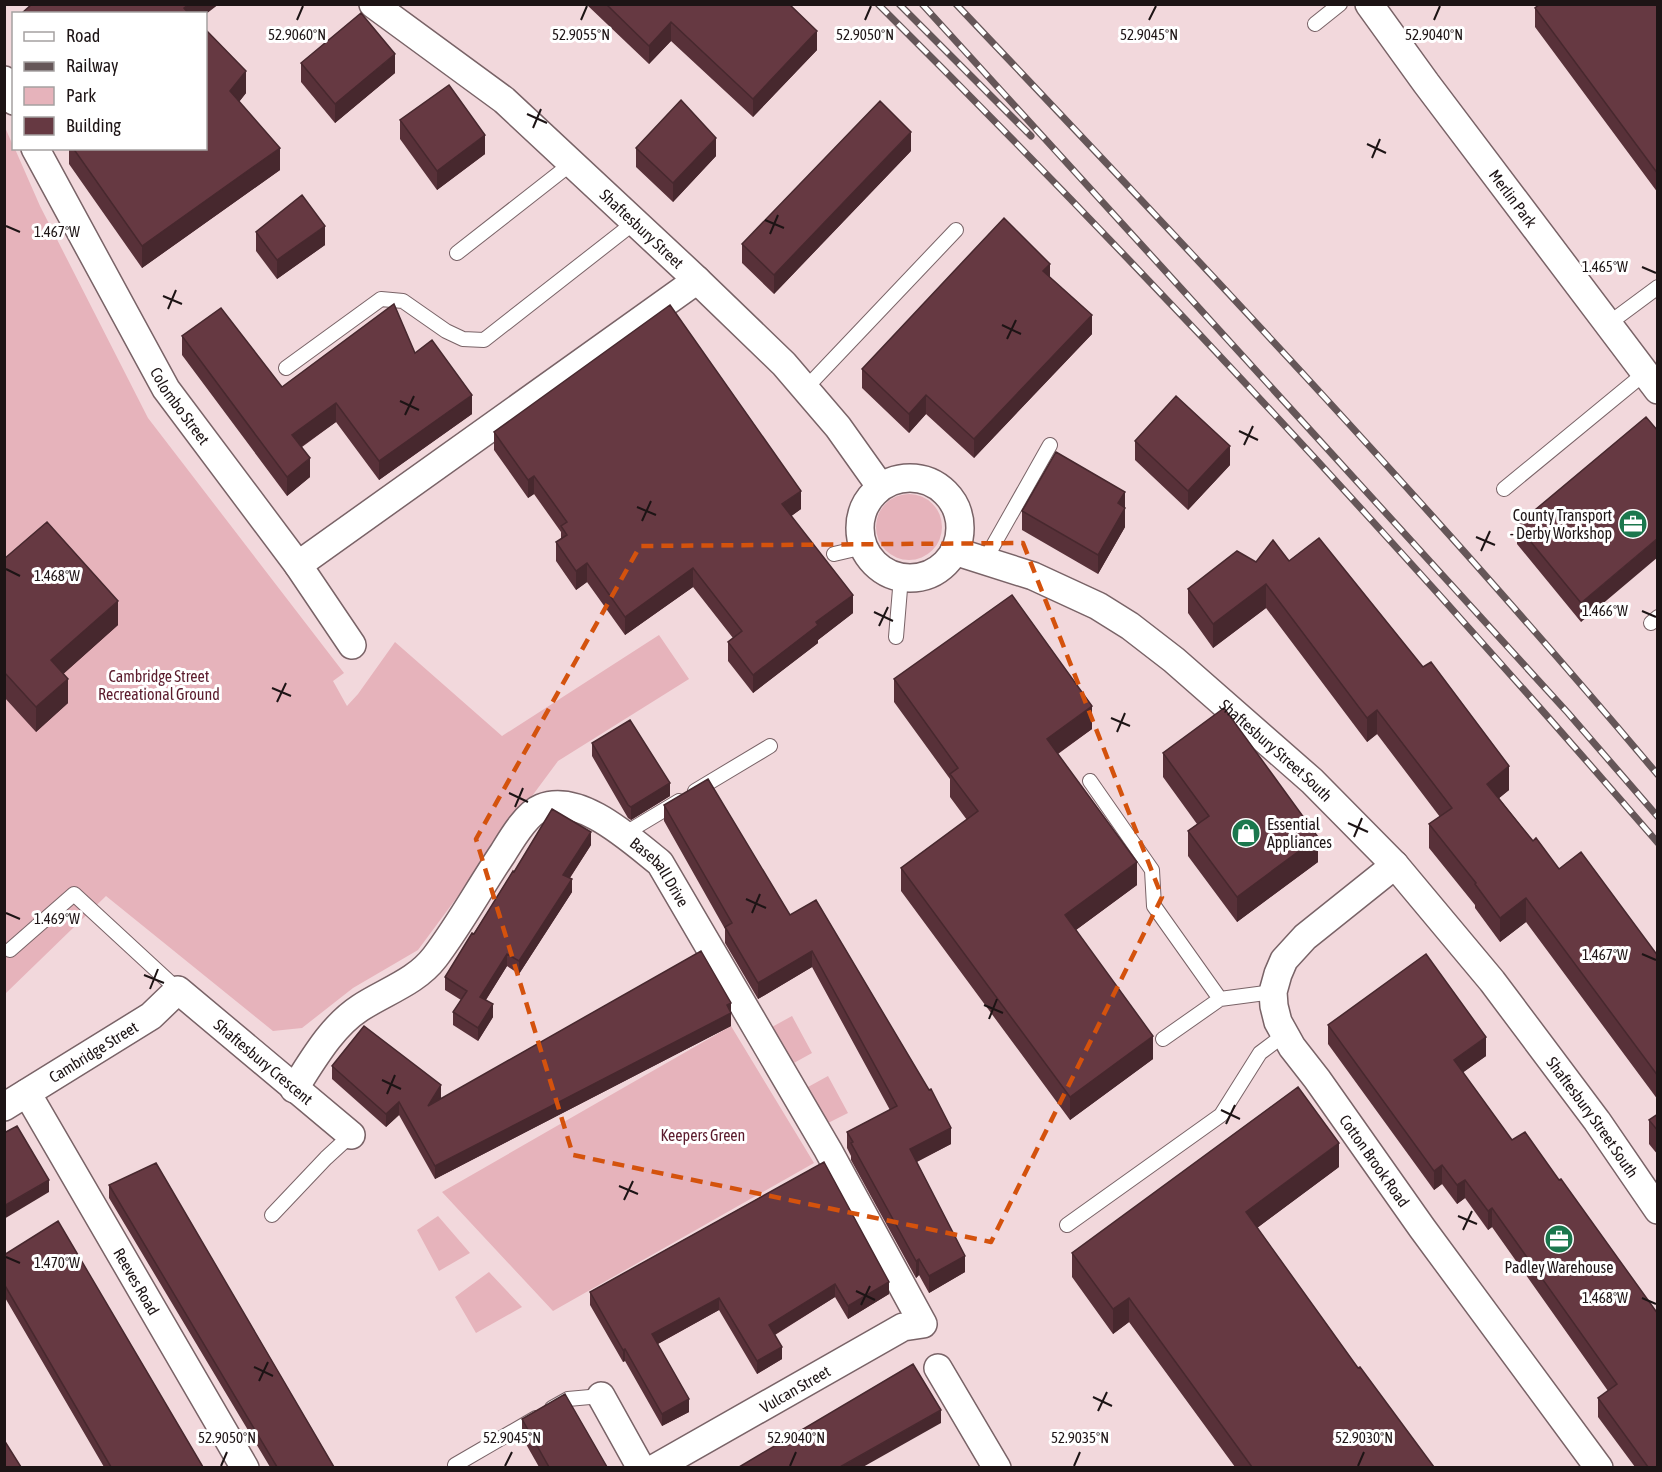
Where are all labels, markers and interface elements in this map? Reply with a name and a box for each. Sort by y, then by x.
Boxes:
legend [12,12,207,150]
text: Road [66,25,100,46]
text: 52.9060°N [268,26,326,43]
text: 52.9055°N [552,26,610,43]
text: 52.9050°N [836,26,894,43]
text: 52.9045°N [1120,26,1178,43]
text: 52.9040°N [1405,26,1463,43]
text: Railway [66,55,118,76]
text: Park [66,85,96,106]
text: Building [66,115,121,136]
street label: Merlin Park [1486,166,1541,231]
street label: Shaftesbury Street [596,185,688,272]
text: 1.467°W [34,223,80,240]
text: 1.465°W [1582,258,1628,275]
street label: Colombo Street [147,364,214,448]
place label: County Transport - Derby Workshop [1510,506,1612,543]
office icon: County Transport - Derby Workshop [1617,508,1649,540]
text: 1.468°W [34,567,80,584]
text: 1.466°W [1582,602,1628,619]
park label: Cambridge Street Recreational Ground [98,667,220,703]
street label: Shaftesbury Street South [1216,695,1336,805]
place label: Essential Appliances [1267,815,1332,852]
shop icon: Essential Appliances [1230,817,1262,849]
street label: Baseball Drive [627,833,693,910]
text: 1.469°W [34,910,80,927]
text: 1.467°W [1582,946,1628,963]
street label: Shaftesbury Crescent [211,1015,317,1108]
street label: Cambridge Street [46,1017,141,1086]
street label: Shaftesbury Street South [1543,1053,1642,1181]
street label: Cotton Brook Road [1336,1111,1413,1210]
park label: Keepers Green [661,1126,745,1145]
office icon: Padley Warehouse [1543,1223,1575,1255]
street label: Reeves Road [110,1245,163,1318]
text: 1.470°W [34,1254,80,1271]
place label: Padley Warehouse [1505,1258,1613,1277]
text: 1.468°W [1582,1289,1628,1306]
street label: Vulcan Street [757,1362,834,1416]
text: 52.9050°N [198,1429,256,1446]
text: 52.9045°N [483,1429,541,1446]
text: 52.9040°N [767,1429,825,1446]
text: 52.9035°N [1051,1429,1109,1446]
text: 52.9030°N [1335,1429,1393,1446]

